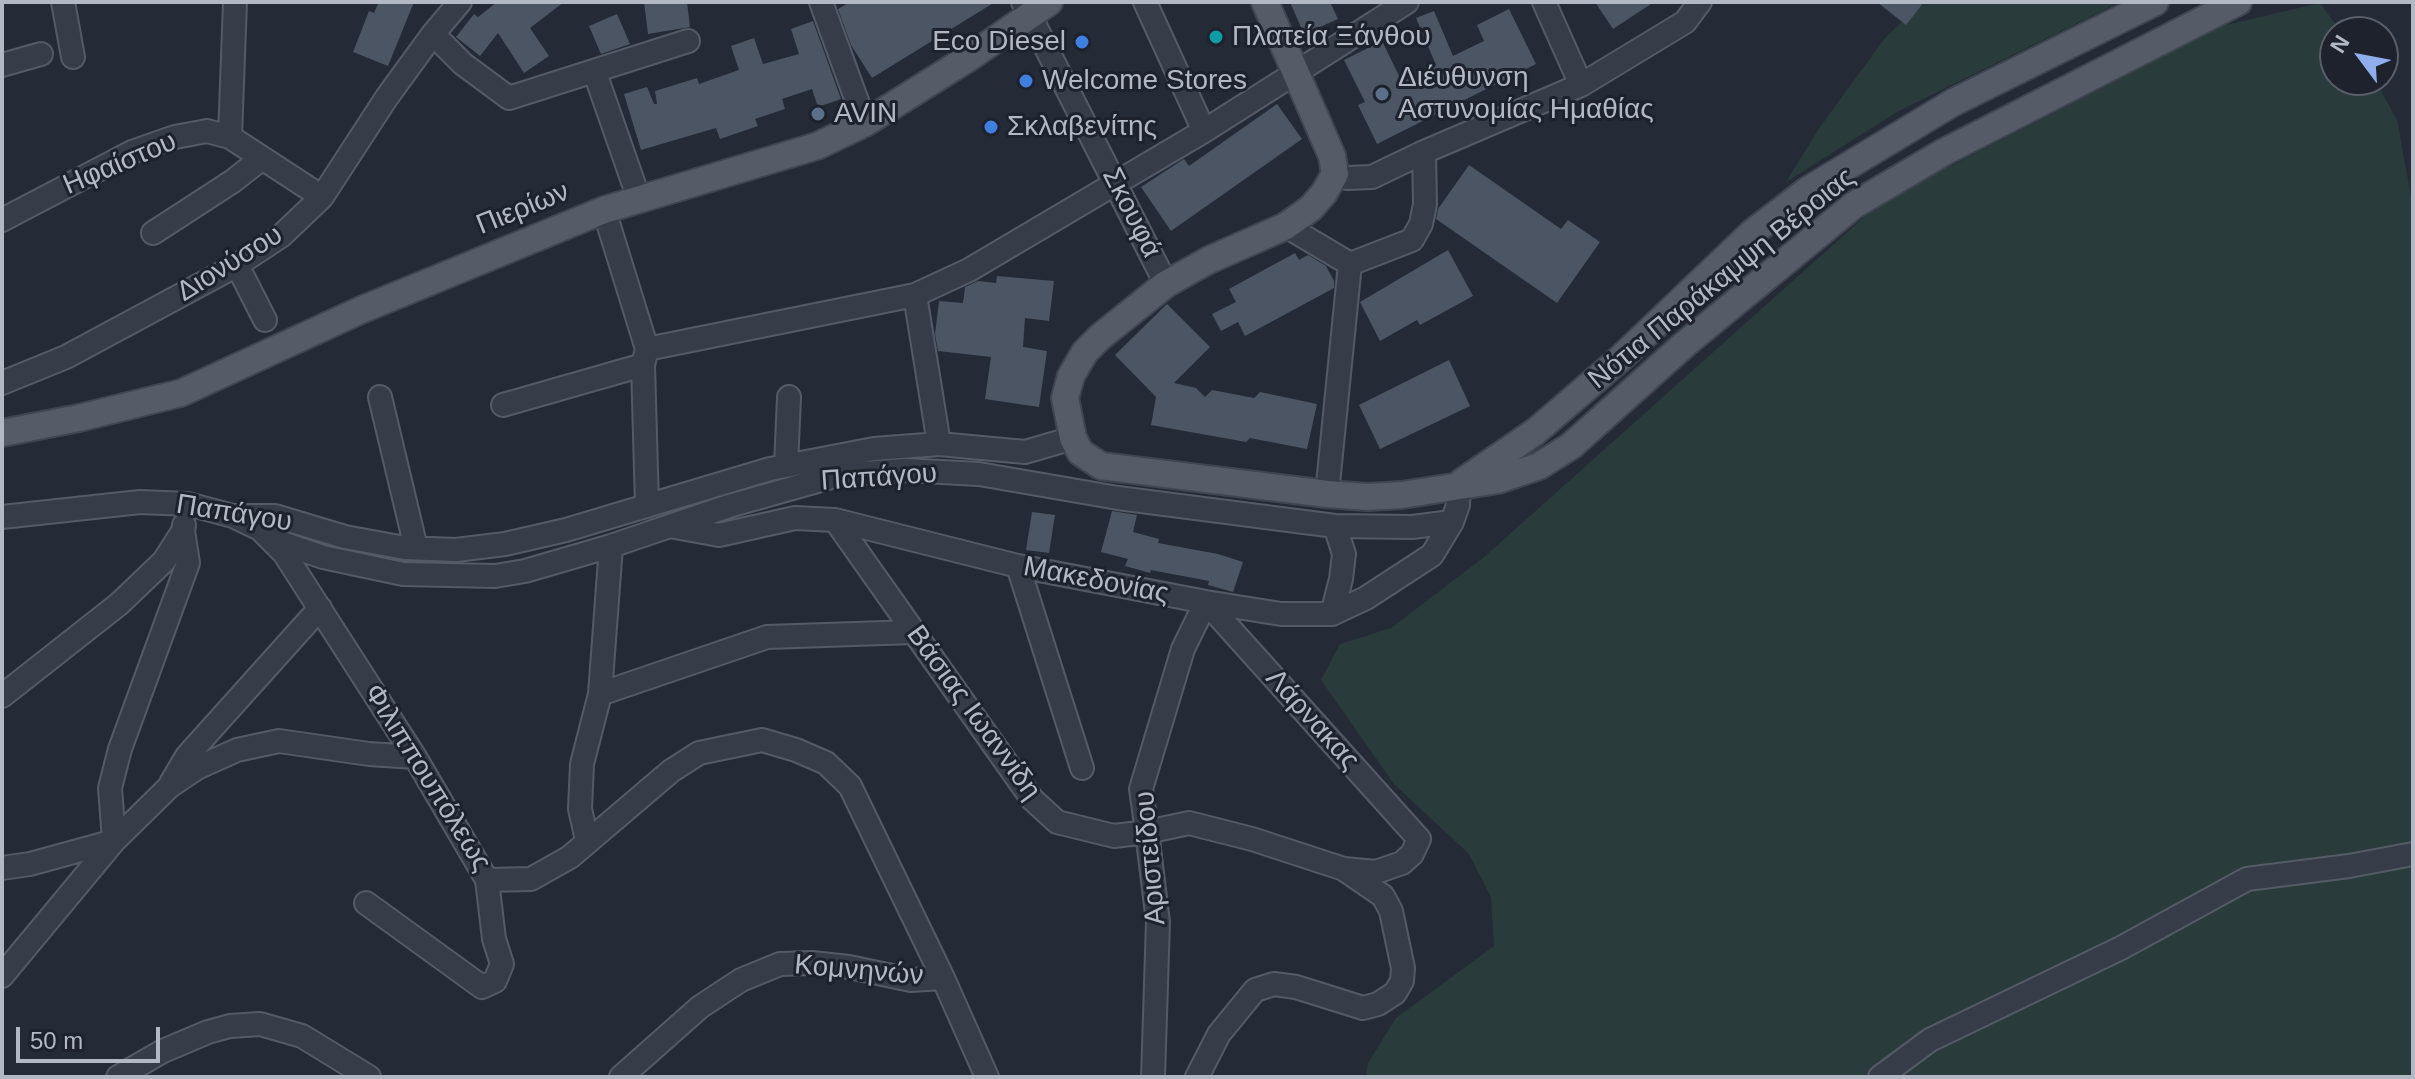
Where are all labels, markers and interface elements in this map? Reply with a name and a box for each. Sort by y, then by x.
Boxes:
north arrow [2319,16,2399,96]
place label: Πλατεία Ξάνθου [1232,20,1431,54]
place label: Eco Diesel [932,25,1066,59]
marker: Πλατεία Ξάνθου [1207,28,1225,46]
text: N [2325,31,2355,57]
marker: Eco Diesel [1073,33,1091,51]
place label: Διέυθυνση Αστυνομίας Ημαθίας [1398,61,1654,127]
place label: Welcome Stores [1042,64,1247,98]
marker: Welcome Stores [1017,72,1035,90]
marker: Διέυθυνση Αστυνομίας Ημαθίας [1373,85,1391,103]
place label: AVIN [834,97,897,131]
marker: AVIN [809,105,827,123]
place label: Σκλαβενίτης [1007,110,1157,144]
marker: Σκλαβενίτης [982,118,1000,136]
street label: Ηφαίστου [58,125,182,203]
street label: Νότια Παράκαμψη Βέροιας [1582,161,1862,397]
street label: Σκουφά [1094,163,1168,263]
street label: Πιερίων [472,175,574,243]
street label: Διονύσου [171,218,289,310]
street label: Παπάγου [820,457,938,499]
street label: Παπάγου [174,488,294,540]
street label: Μακεδονίας [1021,550,1171,612]
street label: Βάσιας Ιωαννίδη [899,619,1047,807]
street label: Λάρνακας [1258,663,1366,777]
street label: Φιλιππουπόλεως [356,678,498,878]
street label: Αριστείδου [1128,790,1174,926]
street label: Κομνηνών [793,949,925,993]
scale bar [20,1011,164,1061]
text: 50 m [30,1027,83,1054]

